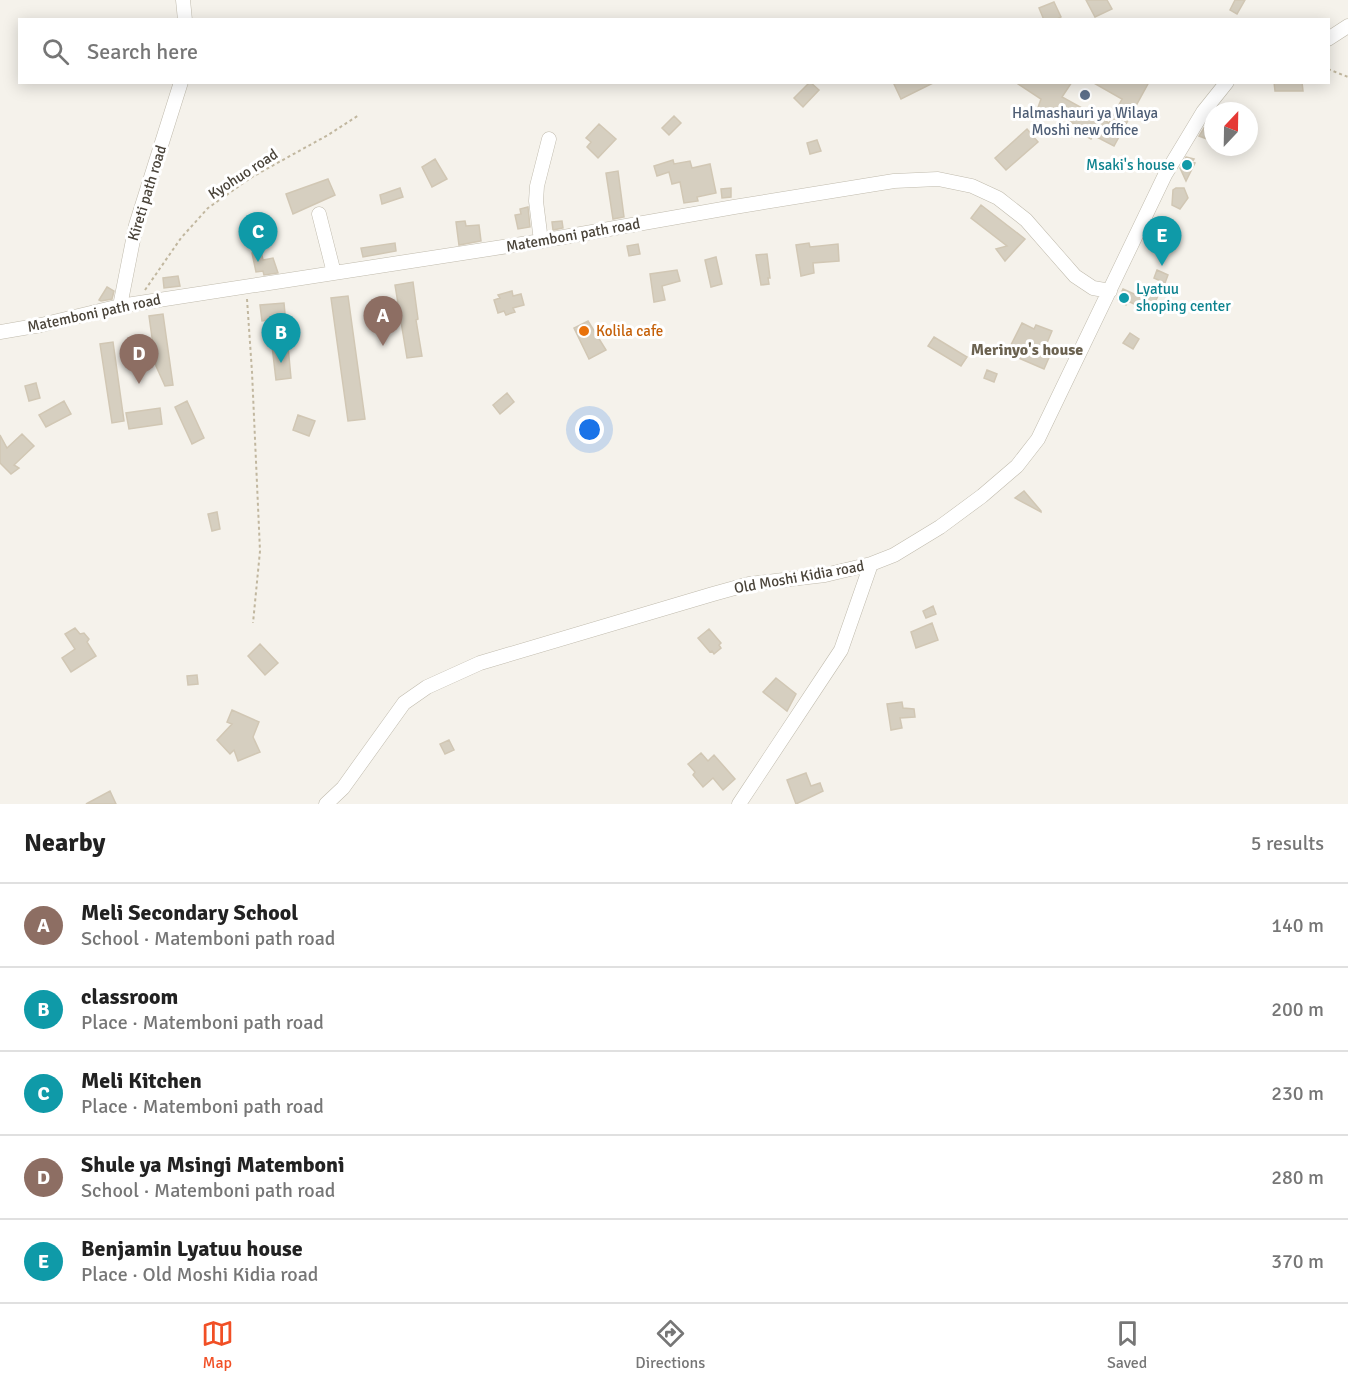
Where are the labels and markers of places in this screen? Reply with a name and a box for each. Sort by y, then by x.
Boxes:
marker: Halmashauri ya Wilaya Moshi new office [1078,88,1092,102]
place label: Halmashauri ya Wilaya Moshi new office [1012,104,1158,139]
place label: Msaki's house [1086,156,1175,174]
marker: Msaki's house [1180,158,1194,172]
pin: C [238,212,278,262]
pin: E [1142,216,1182,266]
place label: Lyatuu shoping center [1136,280,1231,315]
marker: Lyatuu shoping center [1117,291,1131,305]
pin: A [364,296,403,346]
pin: B [262,314,300,363]
place label: Kolila cafe [596,322,663,340]
marker: Kolila cafe [577,324,591,338]
pin: D [120,334,158,384]

